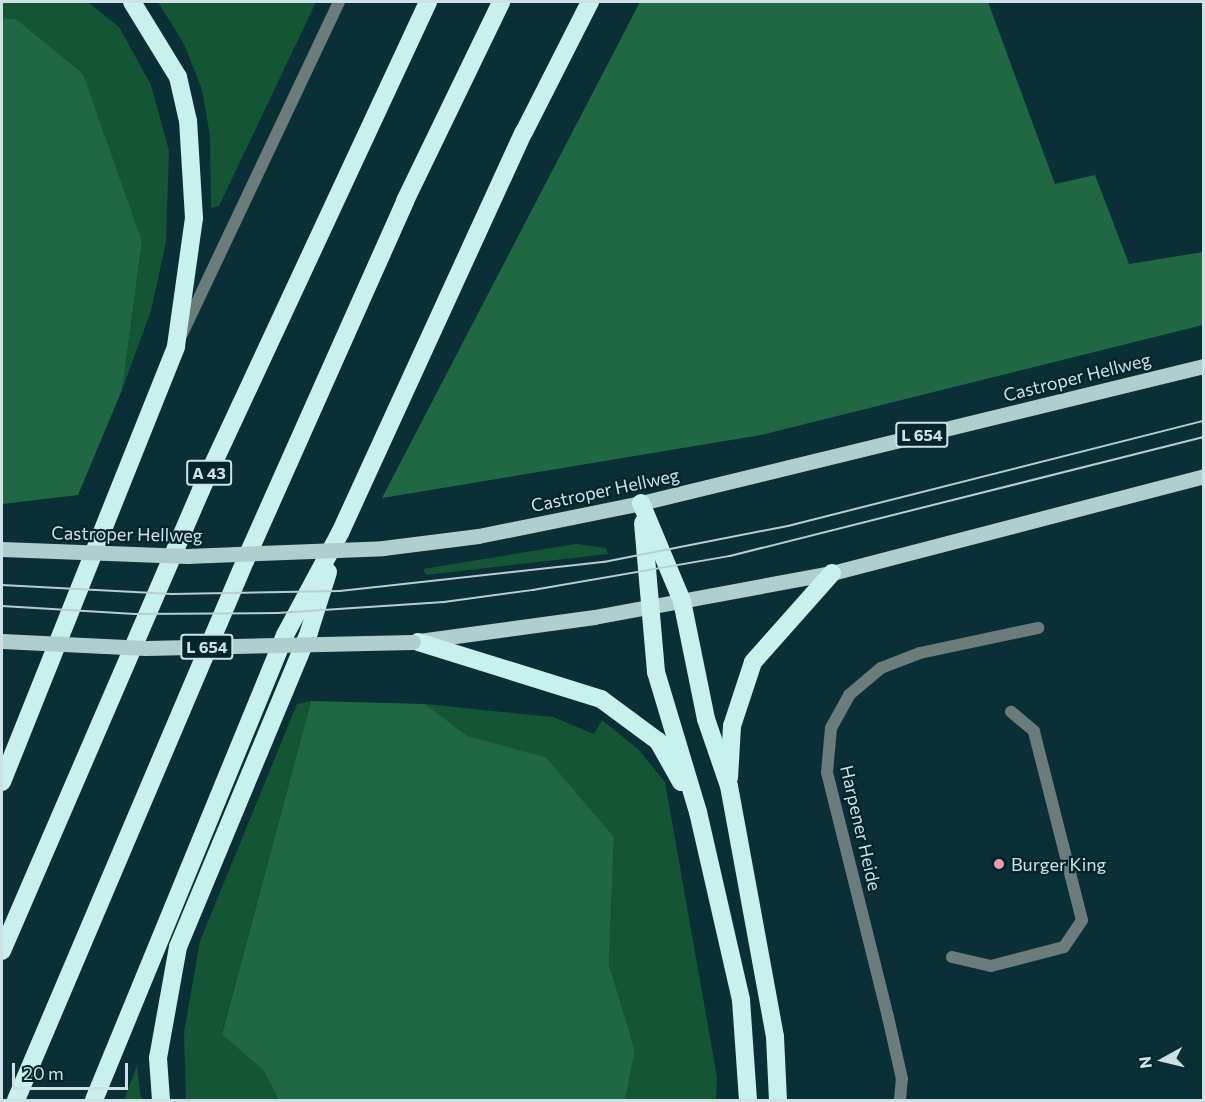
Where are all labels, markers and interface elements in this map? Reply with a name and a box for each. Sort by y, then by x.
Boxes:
street label: Castroper Hellweg [1001,348,1153,406]
road number: L 654 [895,422,949,448]
road number: A 43 [185,460,233,486]
street label: Castroper Hellweg [529,464,681,516]
street label: Castroper Hellweg [51,522,203,546]
road number: L 654 [180,634,234,660]
street label: Harpener Heide [836,763,886,893]
place label: Burger King [1011,853,1106,875]
marker: Burger King [992,857,1006,871]
north arrow [1133,1030,1193,1090]
scale bar [15,1051,130,1089]
text: N [1134,1055,1155,1070]
text: 20 m [23,1062,64,1084]

